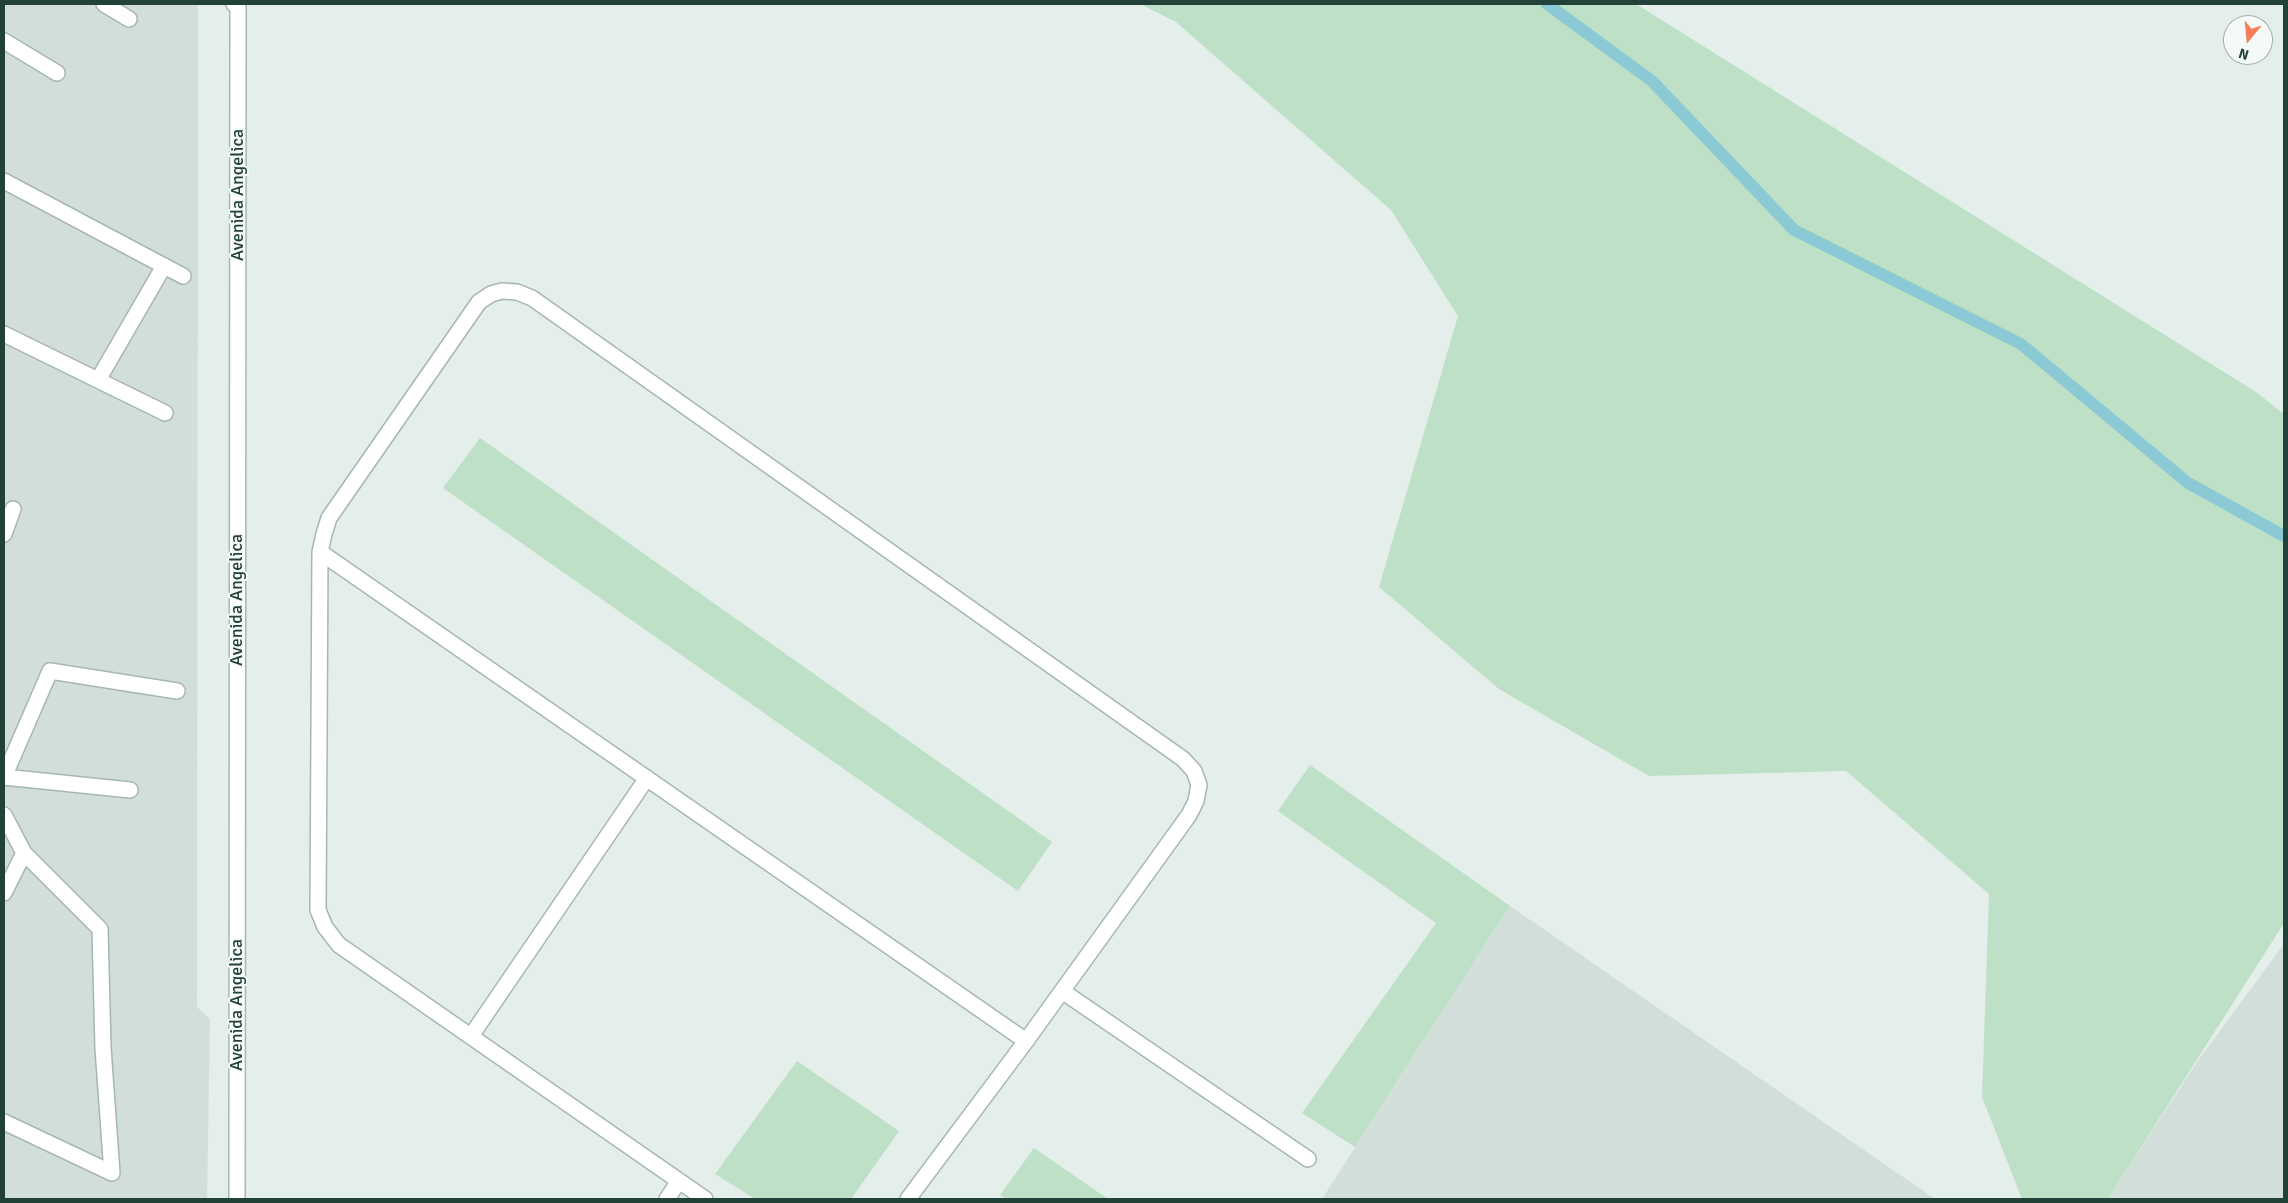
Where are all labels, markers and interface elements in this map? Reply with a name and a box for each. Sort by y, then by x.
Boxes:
north arrow [2223,15,2273,65]
text: N [2237,44,2251,63]
street label: Avenida Angelica [227,129,249,261]
street label: Avenida Angelica [226,534,248,666]
street label: Avenida Angelica [226,939,248,1071]

